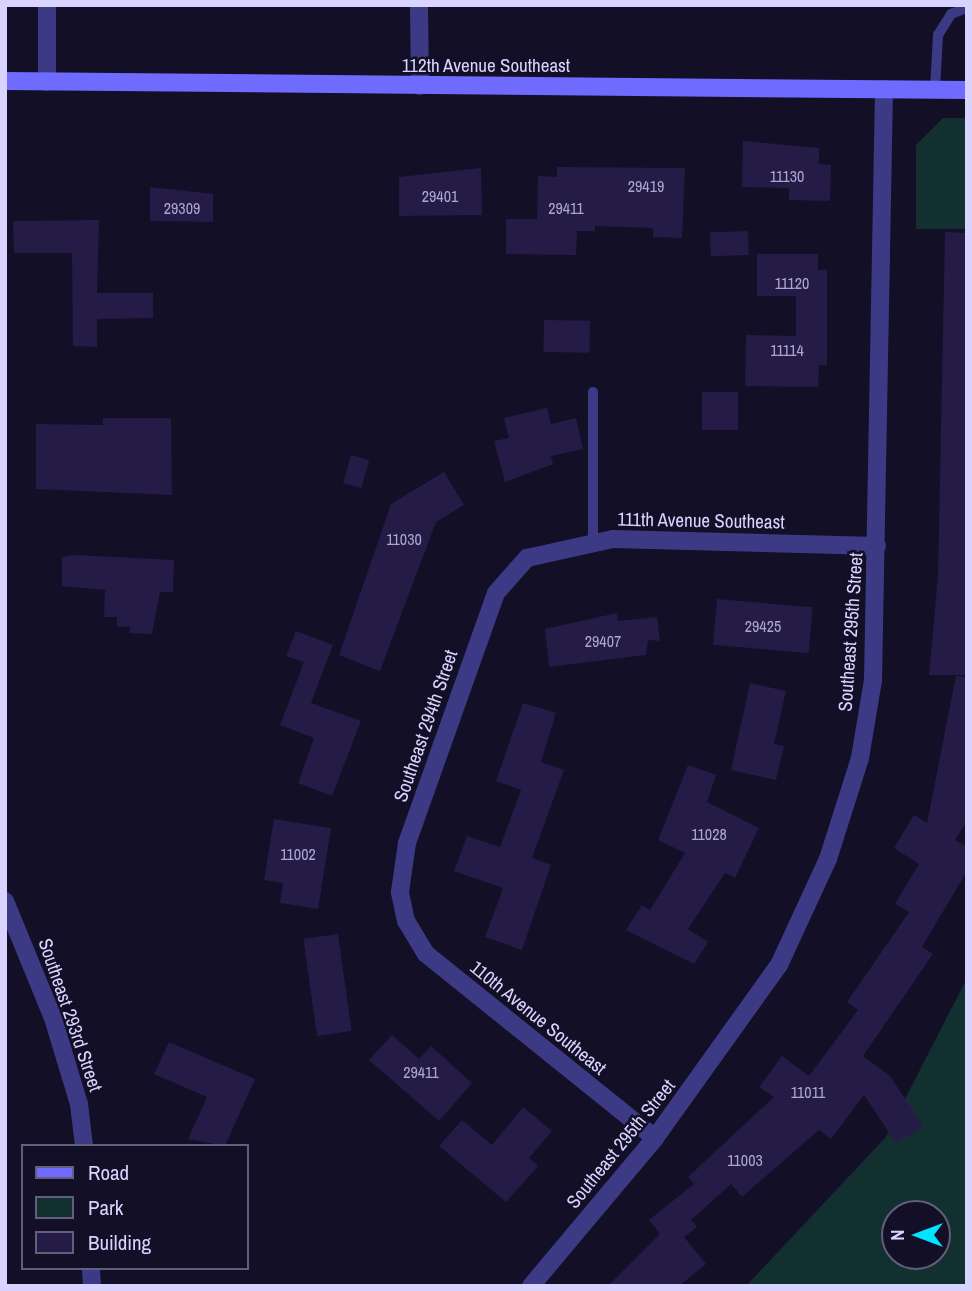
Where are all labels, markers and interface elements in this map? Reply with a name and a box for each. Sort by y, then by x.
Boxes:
street label: 112th Avenue Southeast [401,55,571,77]
house number: 11130 [770,166,804,186]
house number: 29419 [628,176,664,196]
house number: 29401 [422,186,458,206]
house number: 29309 [164,198,200,218]
house number: 29411 [548,198,584,218]
house number: 11120 [775,273,809,293]
house number: 11114 [770,340,804,360]
street label: 111th Avenue Southeast [617,508,785,534]
house number: 11030 [386,529,422,549]
street label: Southeast 295th Street [834,552,868,712]
house number: 29425 [745,616,781,636]
house number: 29407 [585,631,621,651]
street label: Southeast 294th Street [389,647,463,805]
house number: 11028 [691,824,727,844]
house number: 11002 [280,844,316,864]
street label: Southeast 293rd Street [33,936,107,1094]
street label: 110th Avenue Southeast [465,956,611,1080]
house number: 29411 [403,1062,439,1082]
street label: Southeast 295th Street [562,1075,680,1213]
house number: 11011 [791,1082,825,1102]
legend [21,1144,248,1270]
house number: 11003 [727,1150,763,1170]
text: Road [88,1158,129,1187]
text: Park [88,1193,123,1222]
north arrow [881,1200,951,1270]
text: Building [88,1228,151,1257]
text: N [884,1229,910,1241]

